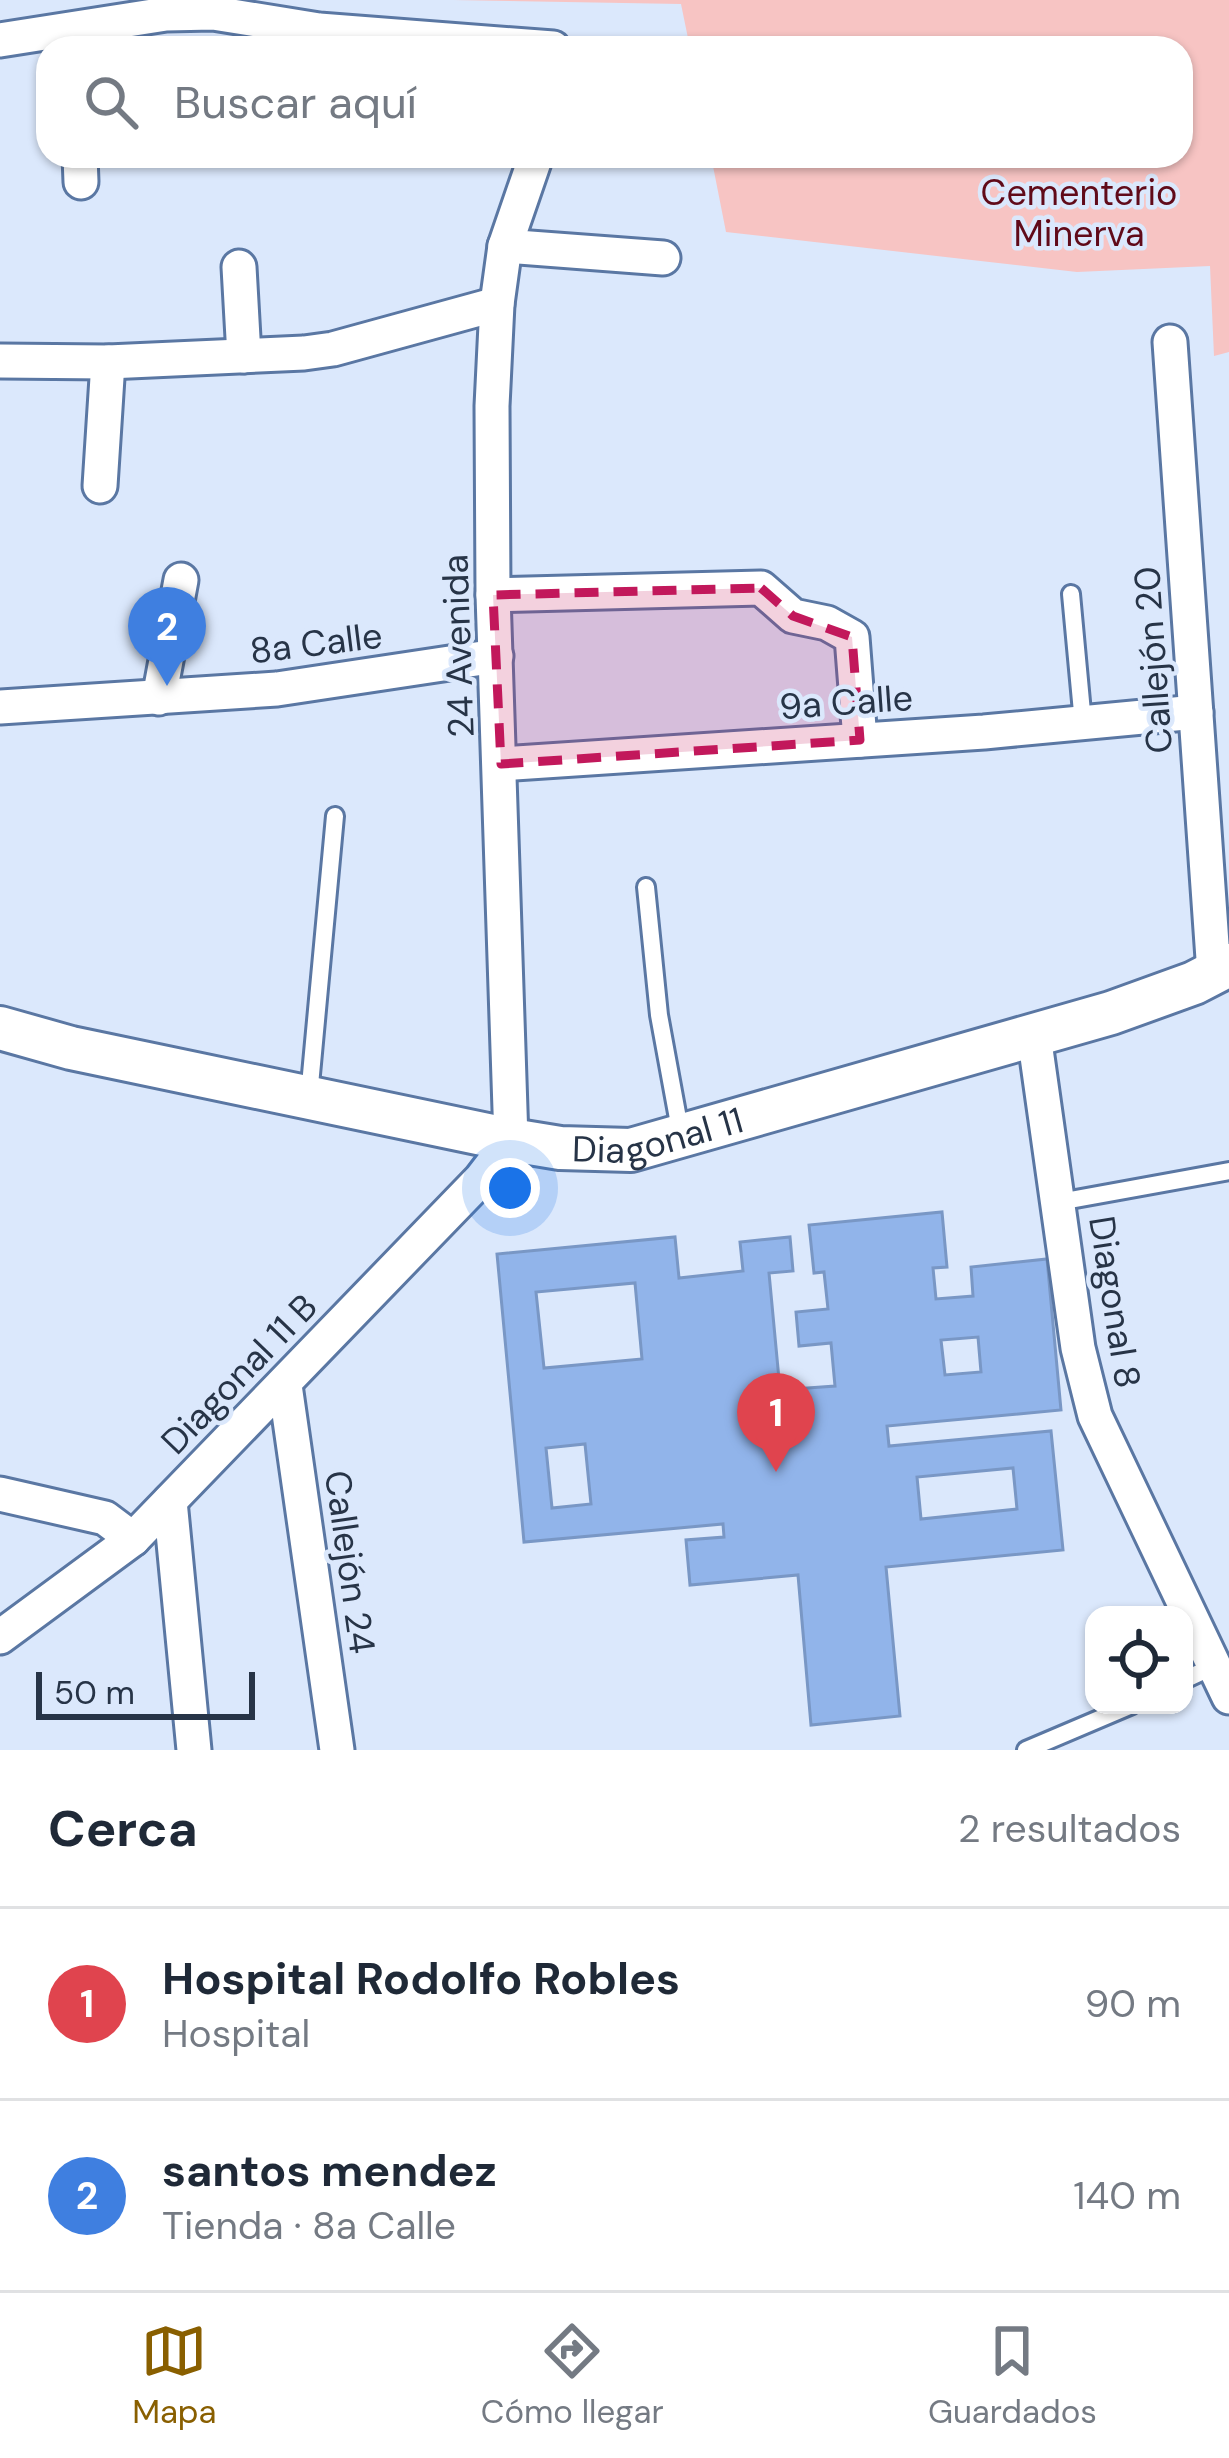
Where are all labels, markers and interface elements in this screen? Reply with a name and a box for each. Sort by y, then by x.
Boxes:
search box [36,36,1193,168]
icon: search [78,69,144,135]
text: Buscar aquí [174,73,417,132]
park label: Cementerio Minerva [981,169,1177,257]
street label: 24 Avenida [431,553,485,739]
street label: Callejón 20 [1123,565,1183,755]
pin: 2 [128,587,206,686]
street label: 8a Calle [247,612,385,674]
street label: 9a Calle [778,674,914,730]
street label: Diagonal 11 [571,1096,748,1174]
your location [480,1158,540,1218]
street label: Diagonal 8 [1078,1213,1152,1391]
street label: Diagonal 11 B [151,1284,327,1464]
pin: 1 [737,1373,815,1472]
street label: Callejón 24 [314,1468,386,1656]
map controls [1085,1606,1193,1714]
button: locate [1085,1606,1193,1714]
scale bar [36,1666,255,1719]
text: 50 m [54,1671,135,1714]
text: Cerca [48,1795,198,1862]
text: 2 resultados [958,1803,1181,1854]
text: Hospital Rodolfo Robles [162,1949,680,2008]
text: 1 [80,1978,94,2029]
text: 90 m [1085,1978,1181,2029]
text: Hospital [162,2008,310,2059]
text: santos mendez [162,2141,497,2200]
text: 2 [76,2170,98,2221]
text: 140 m [1073,2170,1181,2221]
text: Tienda · 8a Calle [162,2200,456,2251]
tab: Mapa [132,2318,216,2433]
tab: Cómo llegar [481,2318,664,2433]
tab: Guardados [928,2318,1097,2433]

